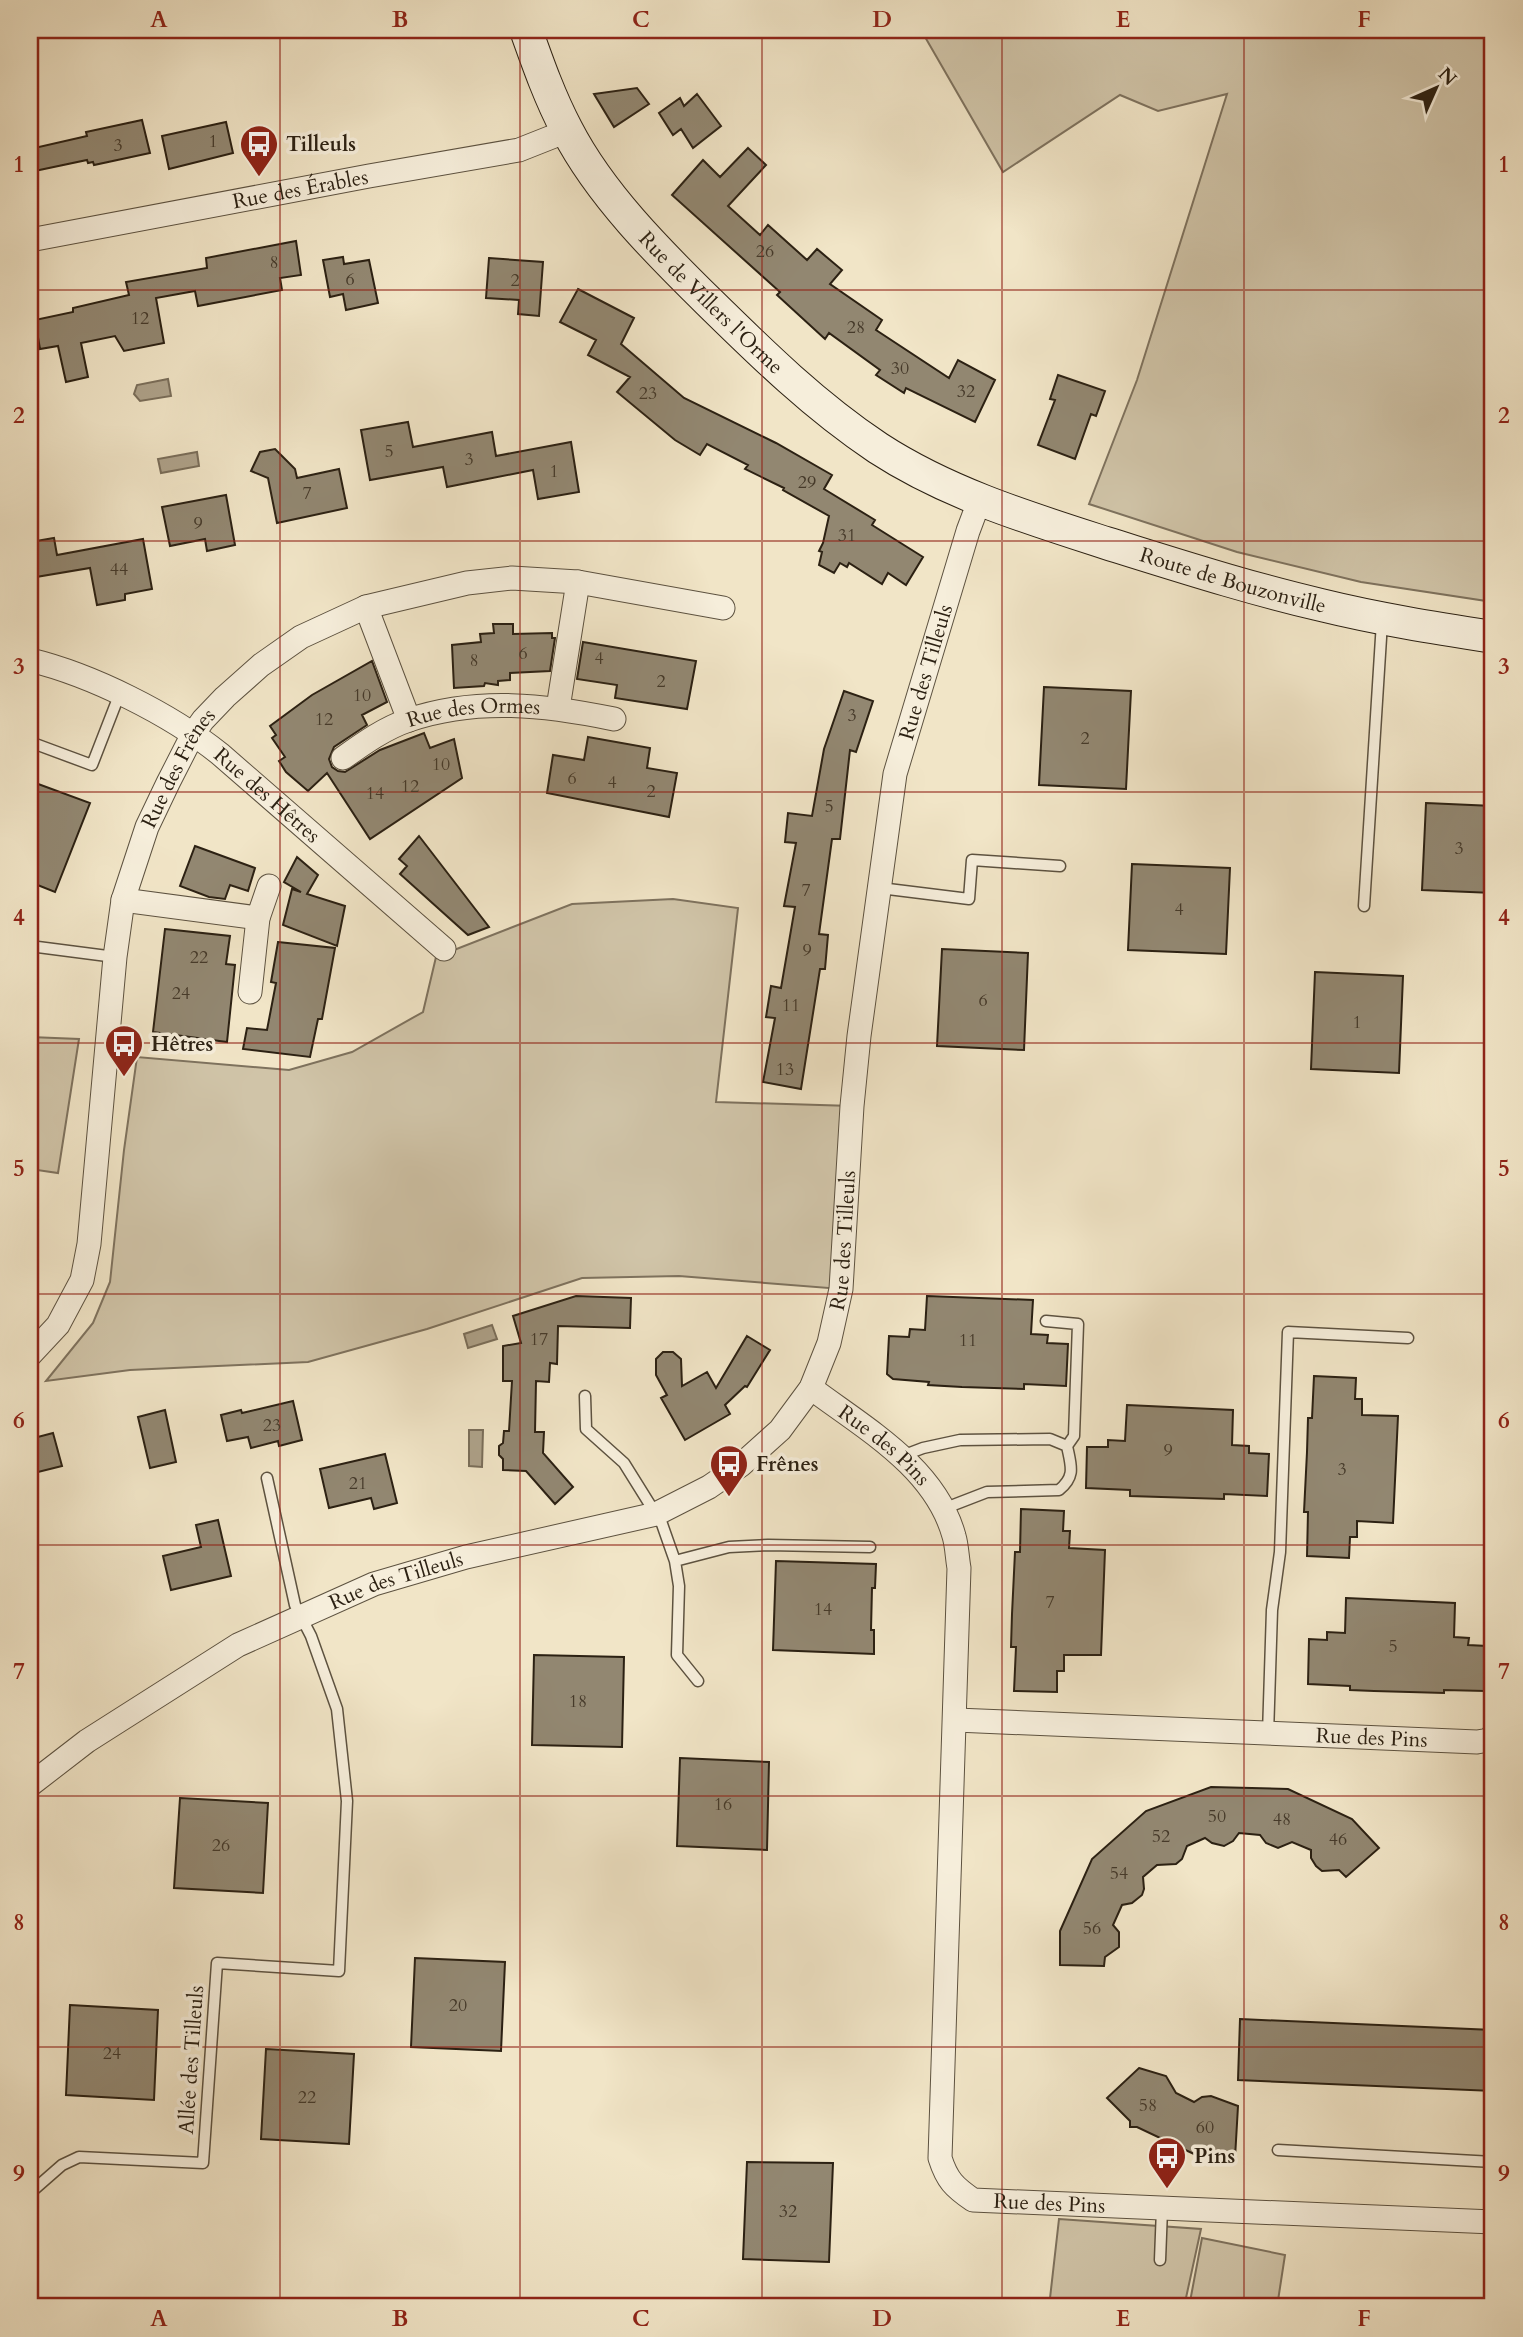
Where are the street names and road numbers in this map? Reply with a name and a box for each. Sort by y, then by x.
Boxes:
street label: Rue des Érables [230,162,371,216]
street label: Rue de Villers l'Orme [632,225,789,381]
street label: Route de Bouzonville [1136,540,1329,621]
street label: Rue des Tilleuls [892,601,960,743]
street label: Rue des Ormes [403,691,542,735]
street label: Rue des Frênes [135,702,222,833]
street label: Rue des Hêtres [207,741,326,850]
street label: Rue des Tilleuls [823,1170,863,1313]
street label: Rue des Pins [832,1398,937,1492]
street label: Rue des Tilleuls [324,1545,467,1617]
street label: Rue des Pins [1315,1721,1428,1755]
street label: Allée des Tilleuls [172,1985,211,2135]
street label: Rue des Pins [993,2187,1106,2221]

